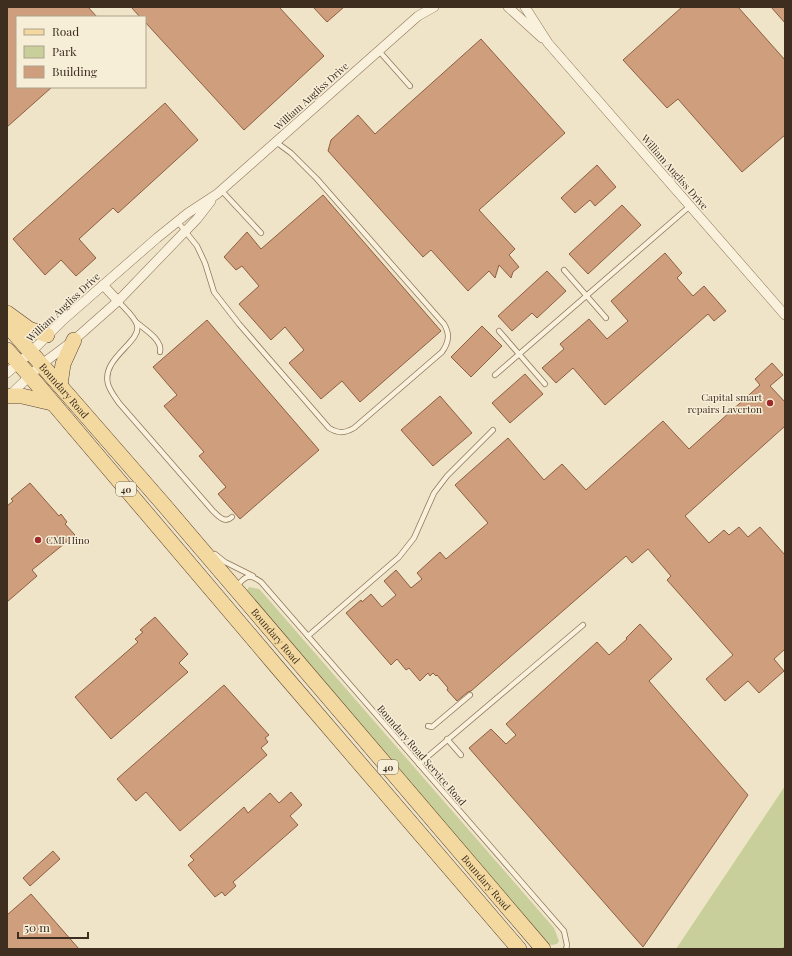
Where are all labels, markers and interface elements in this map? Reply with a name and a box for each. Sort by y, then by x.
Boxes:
legend [16,16,146,88]
text: Road [52,23,79,39]
text: Park [52,43,77,59]
street label: William Angliss Drive [270,59,351,134]
text: Building [52,63,98,79]
street label: William Angliss Drive [638,131,712,213]
street label: William Angliss Drive [23,269,103,345]
street label: Boundary Road [36,360,92,421]
place label: Capital smart repairs Laverton [687,390,762,416]
marker: Capital smart repairs Laverton [765,398,775,408]
road number: 40 [116,482,136,496]
place label: CMI Hino [46,533,90,547]
marker: CMI Hino [33,535,43,545]
street label: Boundary Road [248,605,304,667]
street label: Boundary Road Service Road [374,702,470,808]
road number: 40 [378,760,398,774]
street label: Boundary Road [458,852,514,913]
scale bar [18,914,88,940]
text: 50 m [24,919,50,935]

